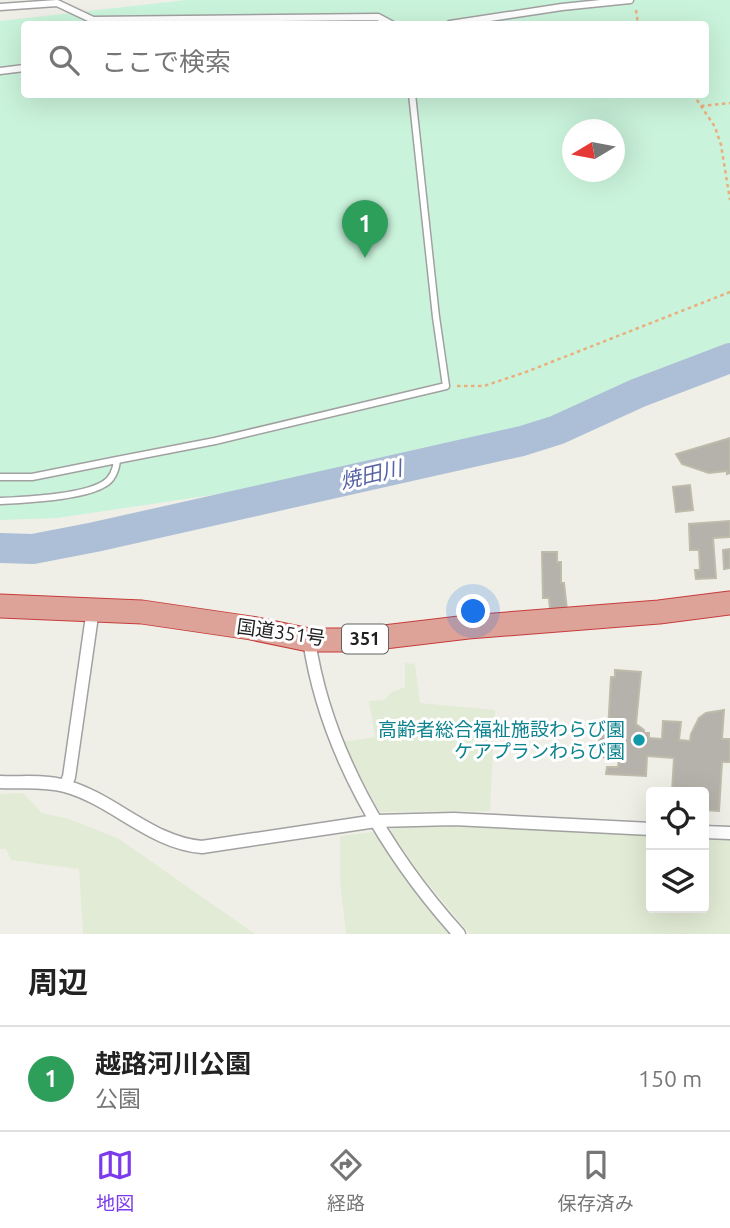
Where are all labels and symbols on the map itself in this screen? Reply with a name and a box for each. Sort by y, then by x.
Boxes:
north arrow [562,119,625,182]
pin: 1 [342,200,388,258]
water label: 焼田川 [337,455,406,493]
your location [456,594,490,628]
street label: 国道351号 [235,615,327,649]
road number: 351 [342,624,388,654]
place label: 高齢者総合福祉施設わらび園 ケアプランわらび園 [378,718,625,762]
marker: 高齢者総合福祉施設わらび園 ケアプランわらび園 [631,732,647,748]

